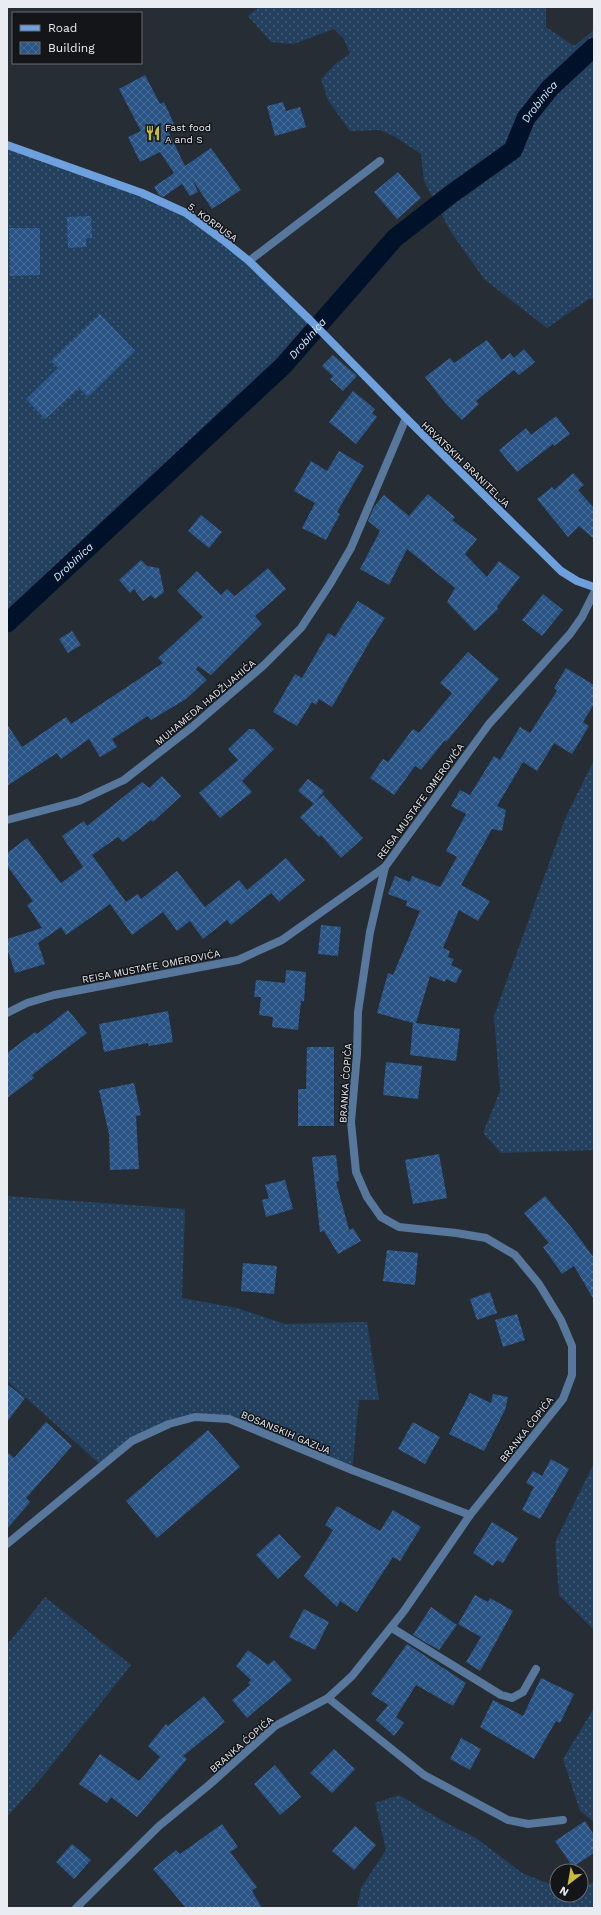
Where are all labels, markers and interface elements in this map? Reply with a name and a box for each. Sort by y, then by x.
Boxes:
legend [12,12,142,64]
text: Road [48,21,77,35]
text: Building [48,41,95,55]
water label: Drobinica [519,78,561,124]
place label: Fast food A and S [165,122,211,145]
restaurant icon: Fast food A and S [144,124,162,142]
street label: 5. KORPUSA [186,201,240,244]
water label: Drobinica [286,315,329,362]
street label: HRVATSKIH BRANITELJA [419,419,512,510]
water label: Drobinica [50,540,96,584]
street label: MUHAMEDA HADŽIJAHIĆA [153,657,258,747]
street label: REISA MUSTAFE OMEROVIĆA [375,741,466,861]
street label: REISA MUSTAFE OMEROVIĆA [81,948,221,985]
street label: BRANKA ĆOPIĆA [337,1042,354,1123]
street label: BRANKA ĆOPIĆA [497,1394,556,1464]
street label: BOSANSKIH GAZIJA [239,1409,333,1456]
street label: BRANKA ĆOPIĆA [207,1714,275,1775]
north arrow [549,1863,589,1903]
text: N [557,1883,571,1899]

